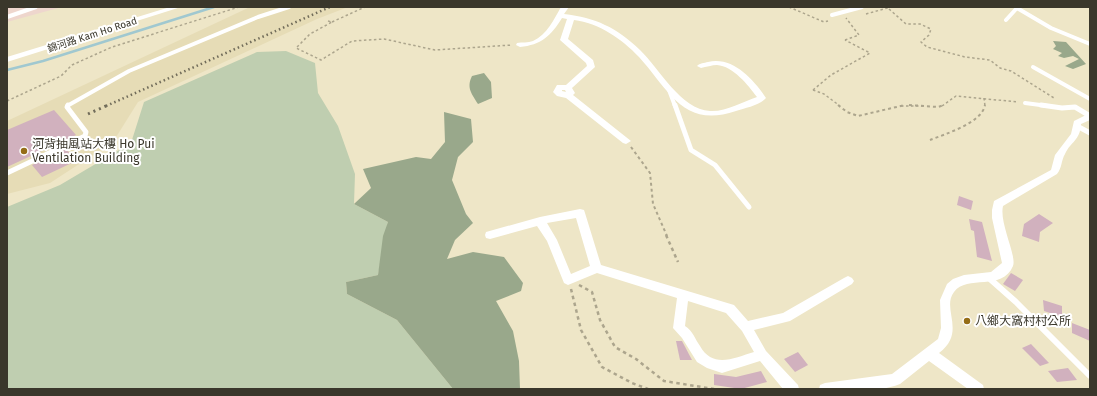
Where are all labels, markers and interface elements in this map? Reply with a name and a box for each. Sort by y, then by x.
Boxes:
street label: 錦河路 Kam Ho Road [46,15,139,55]
place label: 河背抽風站大樓 Ho Pui Ventilation Building [32,137,155,165]
marker: 河背抽風站大樓 Ho Pui Ventilation Building [19,146,29,156]
place label: 八鄉大窩村村公所 [975,314,1071,328]
marker: 八鄉大窩村村公所 [962,316,972,326]

